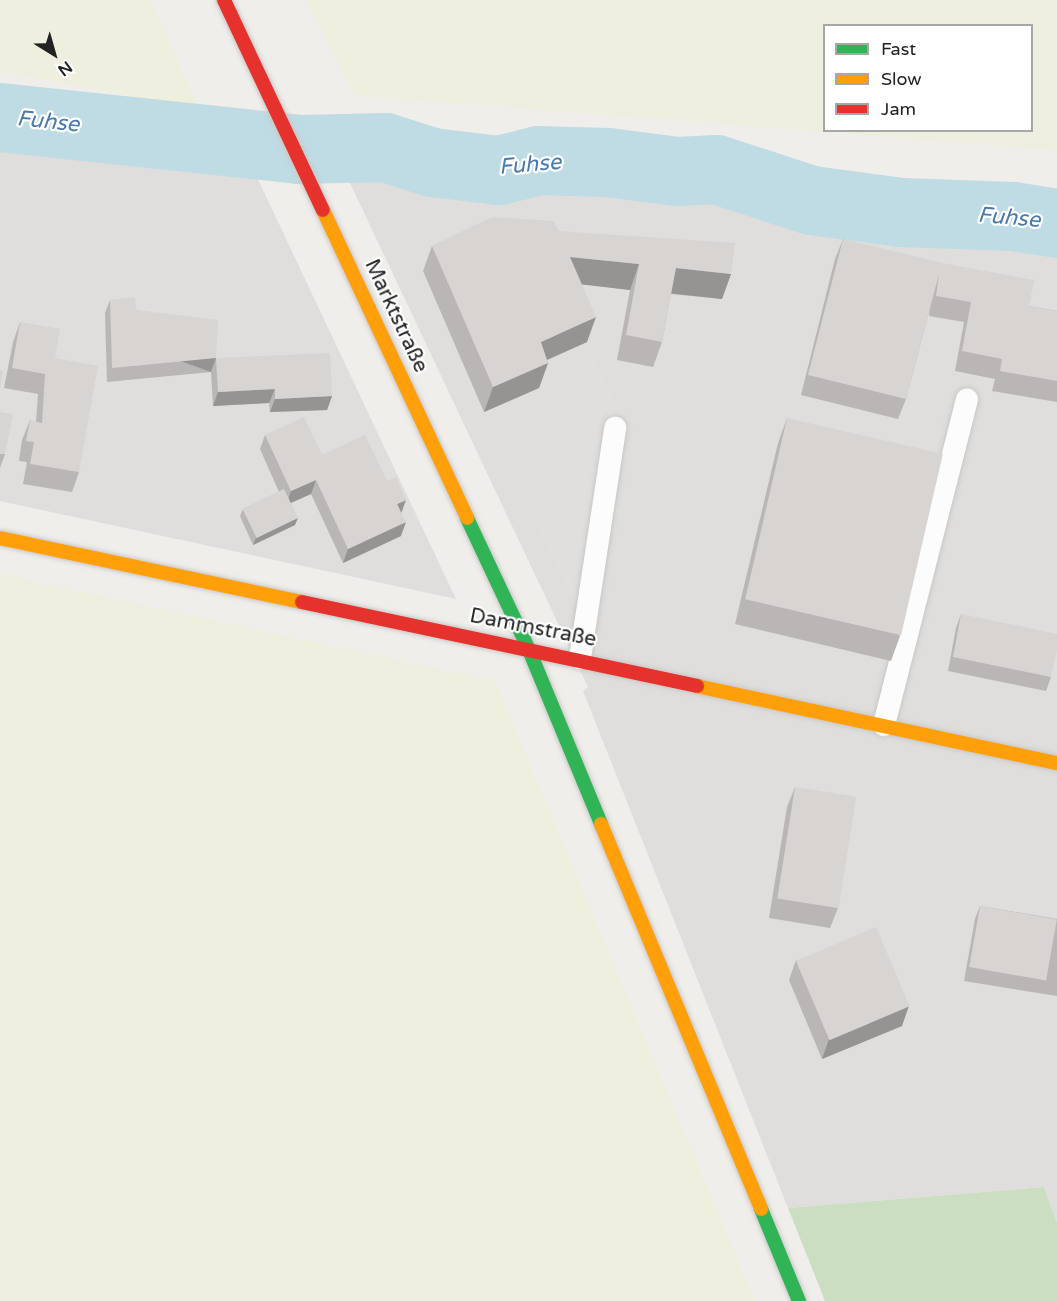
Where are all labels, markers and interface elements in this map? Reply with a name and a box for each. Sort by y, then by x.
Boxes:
north arrow [24,24,84,84]
legend [823,24,1033,132]
text: Fast [881,38,916,60]
text: N [54,57,76,80]
text: Slow [881,68,922,90]
text: Jam [881,98,916,120]
water label: Fuhse [16,106,80,138]
water label: Fuhse [498,149,562,181]
water label: Fuhse [977,202,1041,234]
street label: Marktstraße [359,255,433,377]
street label: Dammstraße [468,603,598,653]

